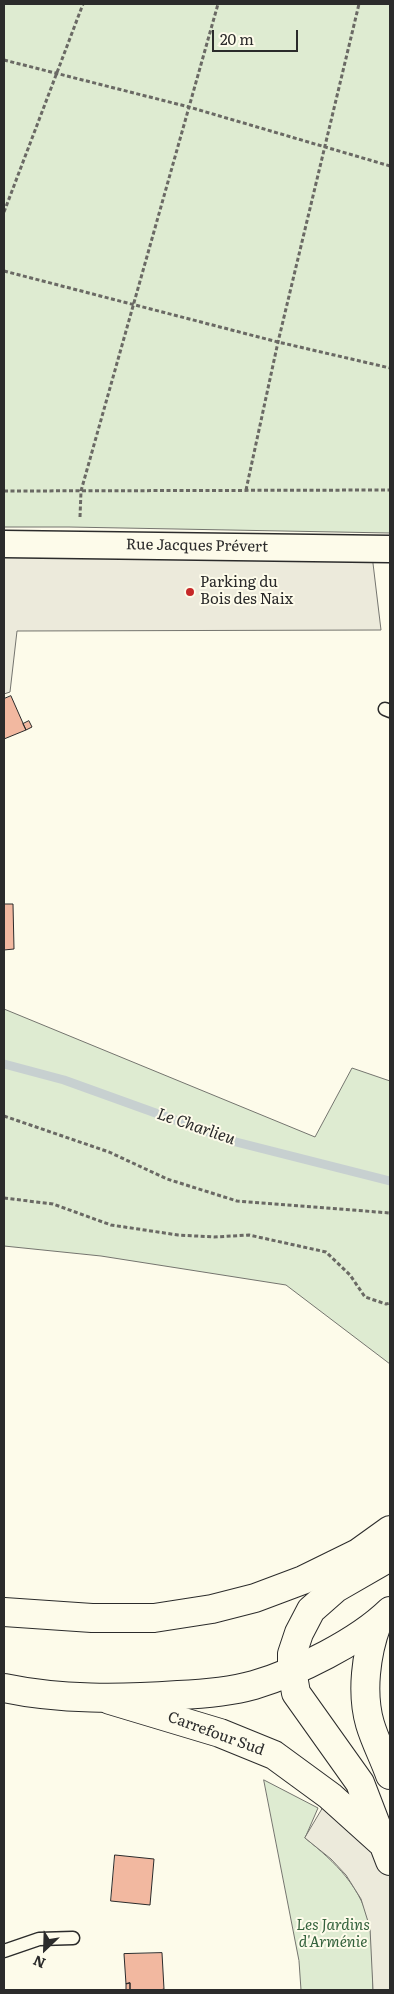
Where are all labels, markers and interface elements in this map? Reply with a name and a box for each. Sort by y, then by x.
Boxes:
scale bar [214,20,300,52]
text: 20 m [220,27,254,50]
street label: Rue Jacques Prévert [126,536,268,556]
place label: Parking du Bois des Naix [200,574,293,609]
marker: Parking du Bois des Naix [184,586,196,598]
water label: Le Charlieu [154,1105,238,1149]
street label: Carrefour Sud [165,1708,267,1760]
park label: Les Jardins d'Arménie [296,1917,370,1952]
north arrow [20,1924,70,1974]
text: N [29,1951,48,1974]

